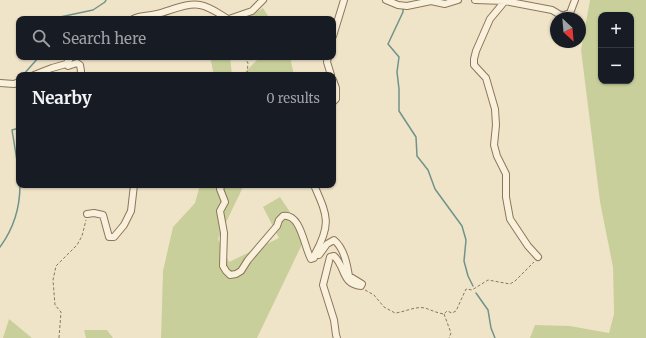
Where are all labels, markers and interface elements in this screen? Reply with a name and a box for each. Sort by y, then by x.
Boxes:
north arrow [550,12,586,48]
map controls [598,12,634,84]
button: + [598,12,634,48]
search box [16,16,336,60]
icon: search [30,27,52,49]
text: Search here [62,29,146,48]
button: − [598,48,634,84]
text: Nearby [32,87,92,109]
text: 0 results [266,90,320,107]

